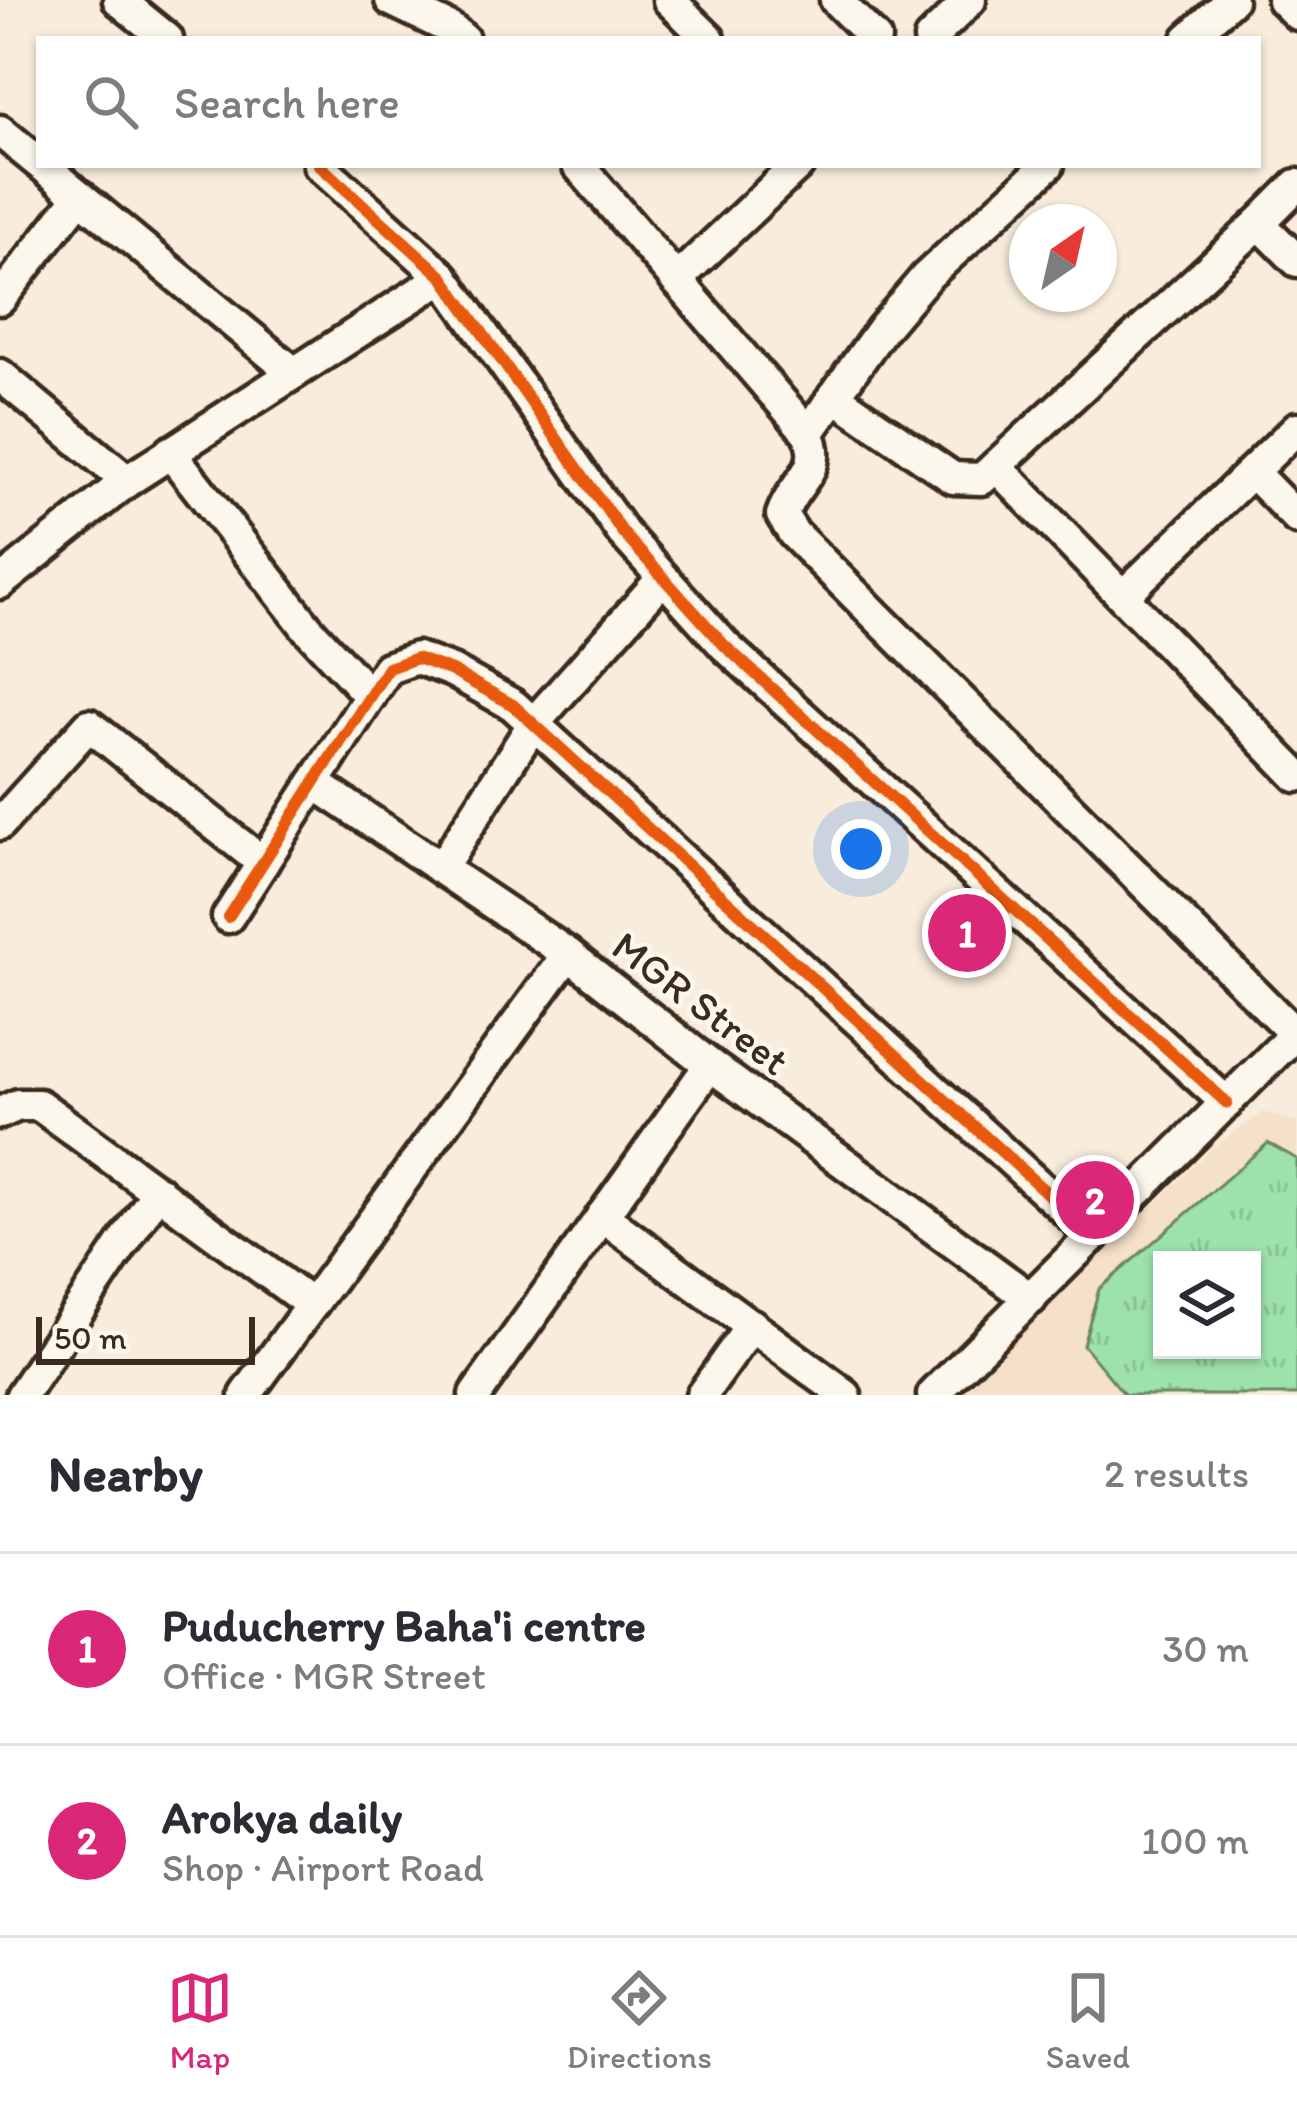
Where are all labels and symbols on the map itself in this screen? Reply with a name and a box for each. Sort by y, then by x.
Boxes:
north arrow [1009,204,1117,312]
your location [831,819,891,879]
pin: 1 [928,888,1006,978]
street label: MGR Street [602,920,800,1086]
pin: 2 [1056,1155,1134,1245]
scale bar [36,1311,255,1364]

